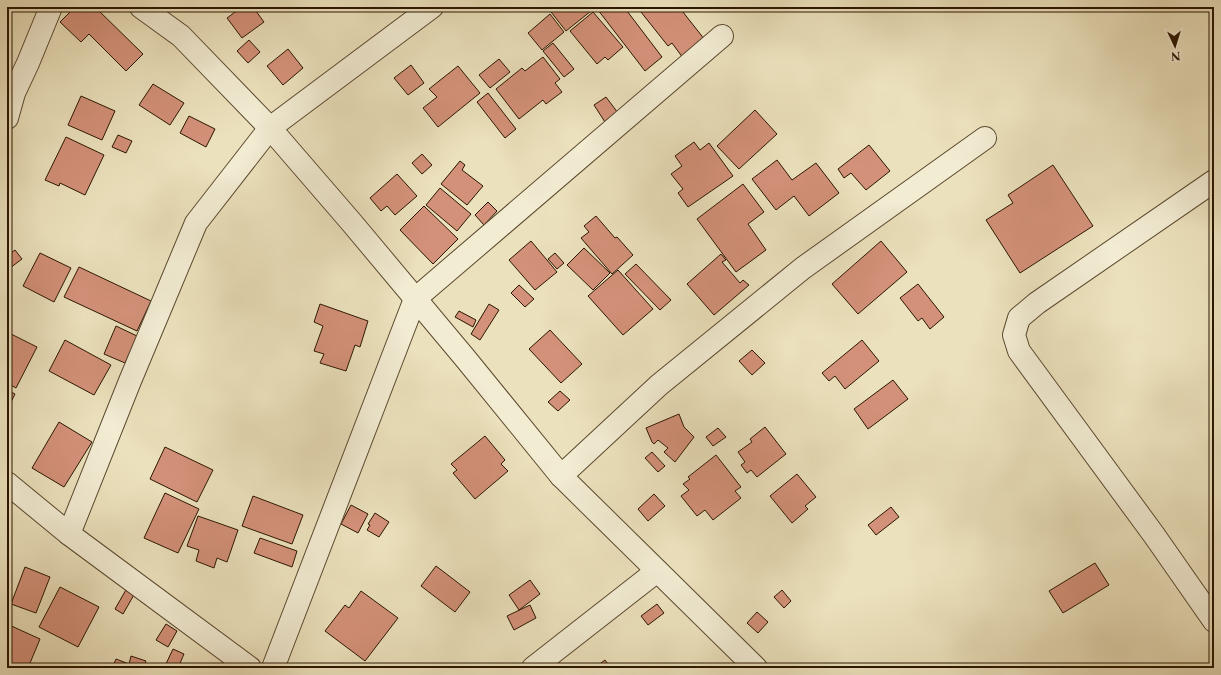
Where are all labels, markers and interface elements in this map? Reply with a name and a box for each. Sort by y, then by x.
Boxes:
north arrow [1155,26,1195,66]
text: N [1170,49,1181,63]

